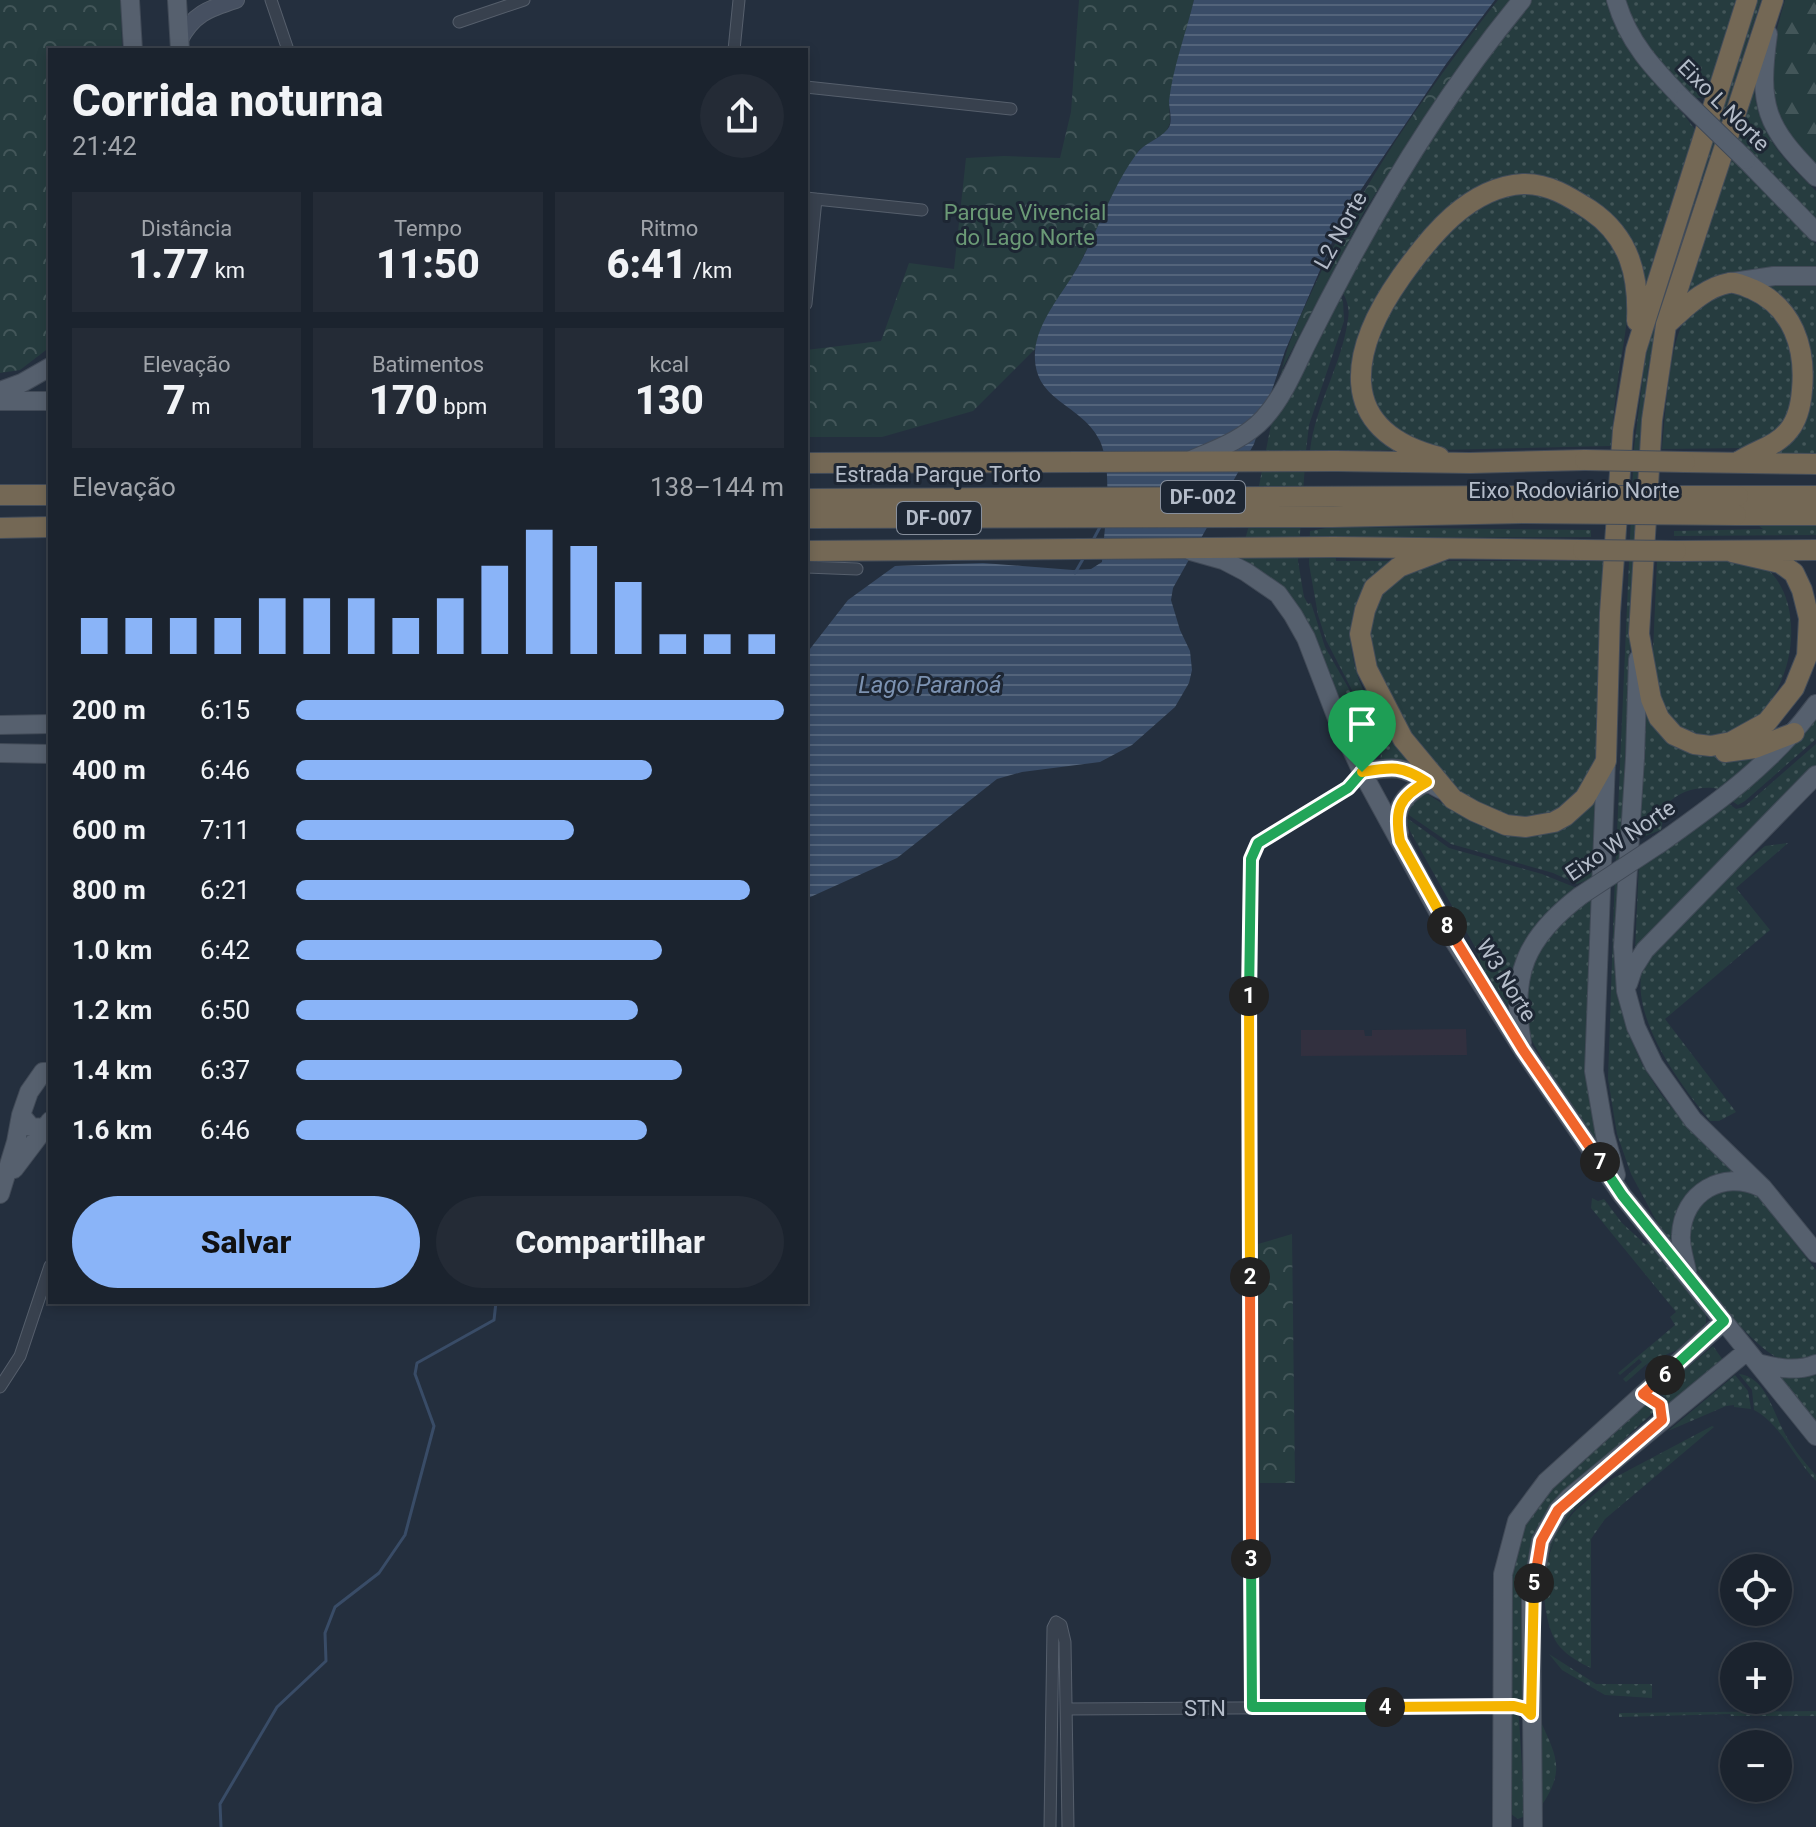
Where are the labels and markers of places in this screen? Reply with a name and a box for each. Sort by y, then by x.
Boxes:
pin [1328,690,1396,772]
pin: 8 [1427,906,1467,946]
pin: 1 [1229,976,1269,1016]
pin: 7 [1580,1142,1620,1182]
pin: 2 [1230,1257,1270,1297]
pin: 6 [1645,1355,1685,1395]
pin: 3 [1231,1539,1271,1579]
pin: 5 [1514,1563,1554,1603]
pin: 4 [1365,1687,1405,1727]

